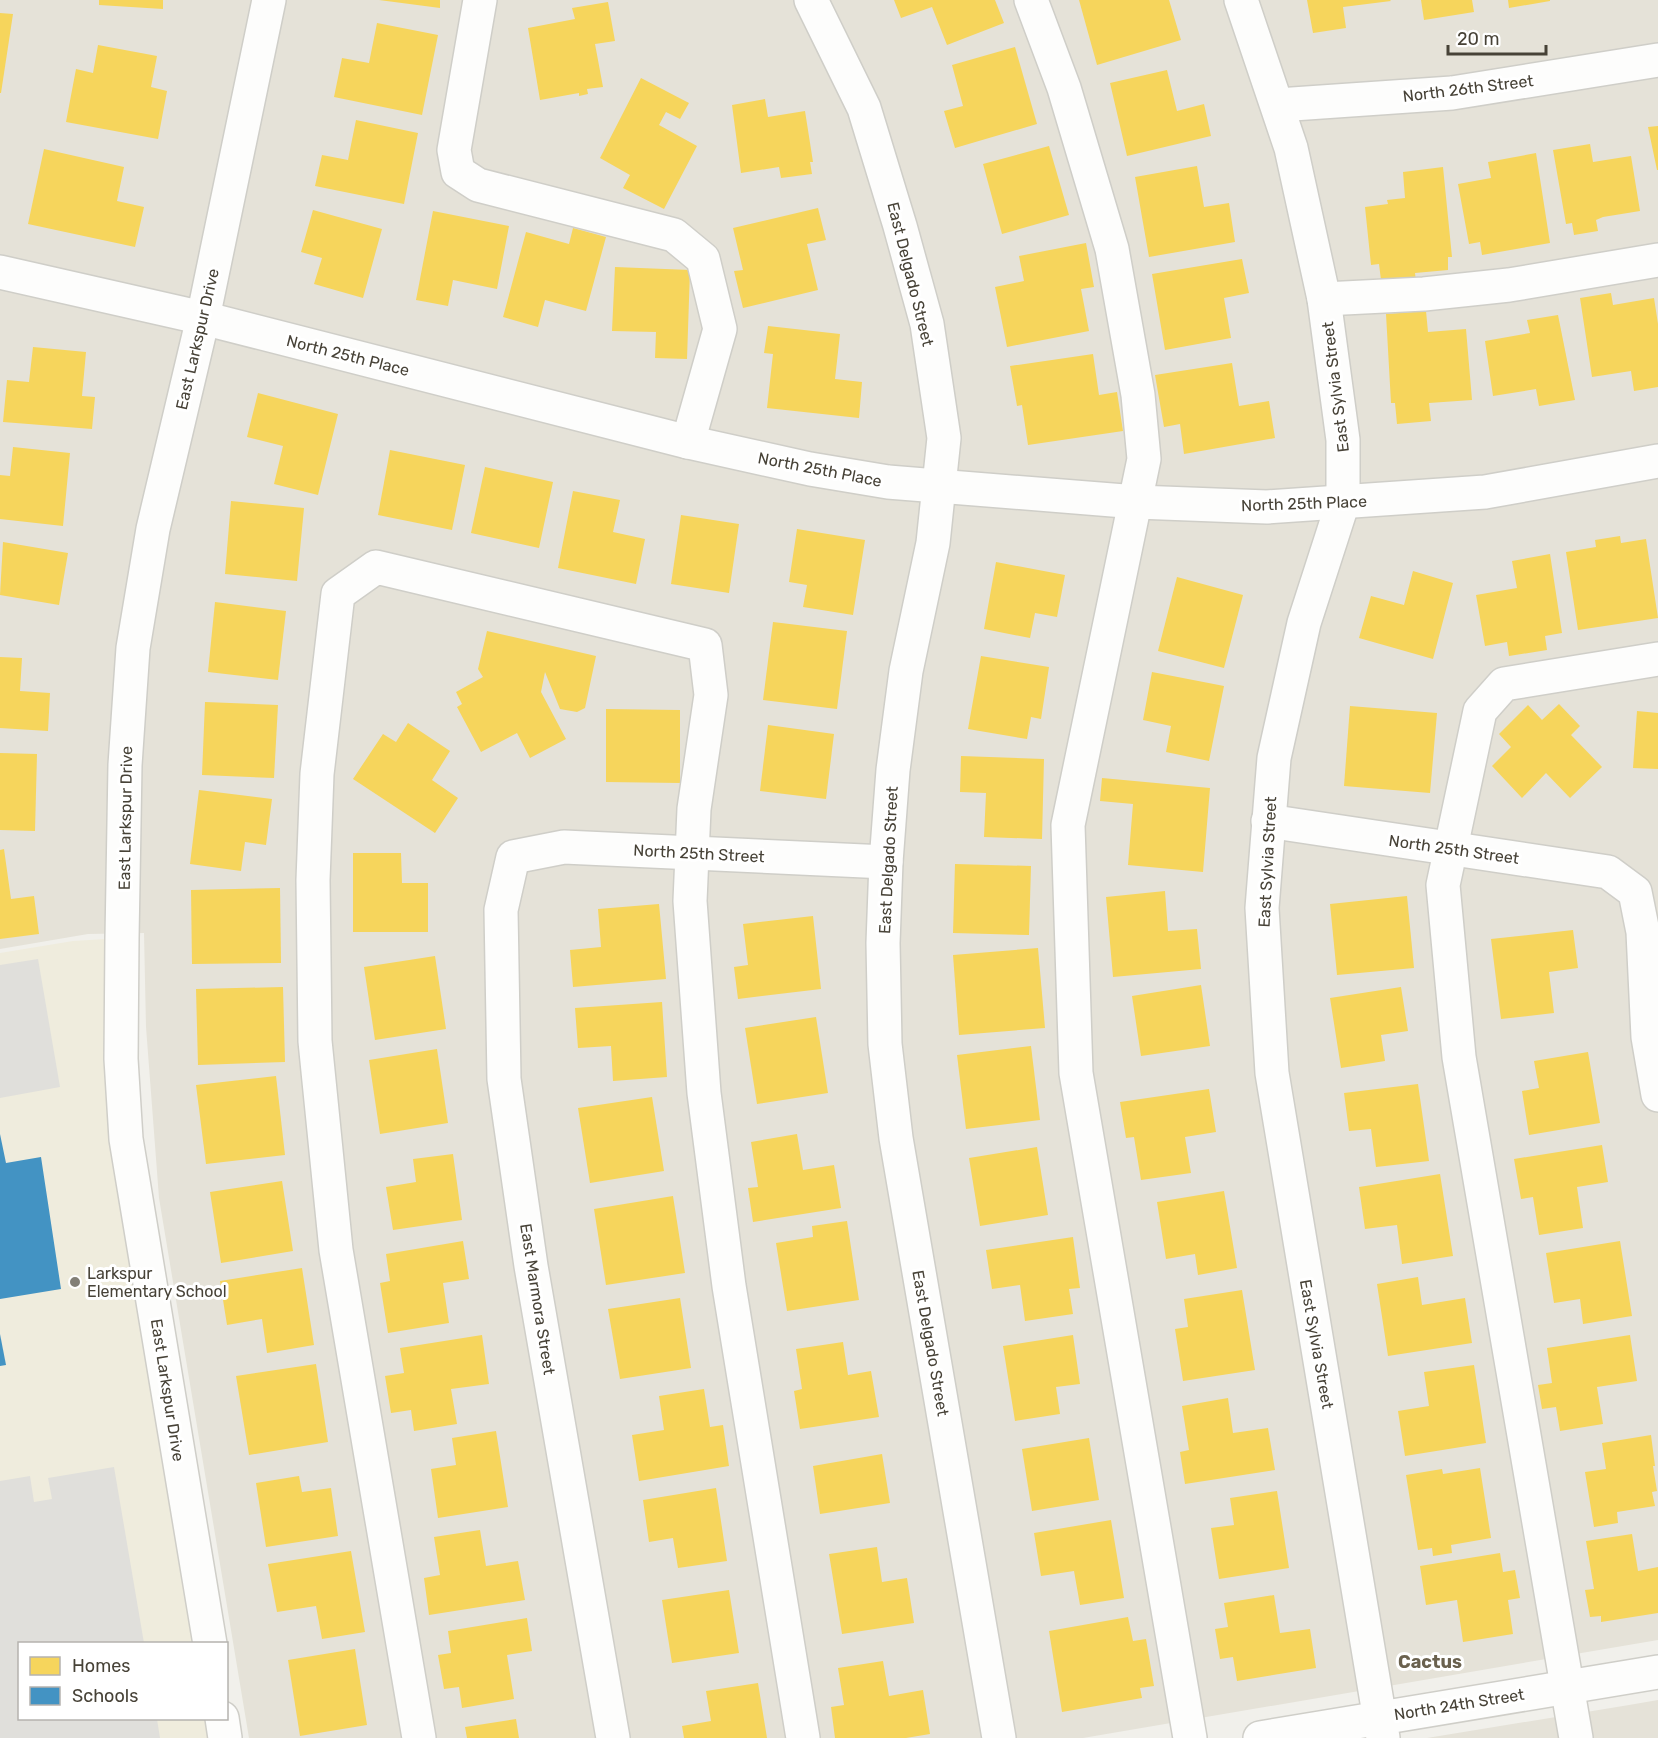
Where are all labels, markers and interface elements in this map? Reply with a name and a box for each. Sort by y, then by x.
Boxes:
scale bar [1448,18,1546,56]
text: 20 m [1457,28,1499,50]
street label: North 26th Street [1402,71,1534,106]
street label: East Delgado Street [883,200,938,348]
street label: East Larkspur Drive [172,267,223,412]
street label: East Sylvia Street [1318,321,1353,453]
street label: North 25th Place [284,331,411,380]
street label: North 25th Place [756,448,884,491]
street label: North 25th Place [1241,492,1367,515]
street label: East Larkspur Drive [115,746,136,890]
street label: East Delgado Street [875,786,902,934]
street label: East Sylvia Street [1255,796,1280,928]
street label: North 25th Street [1388,831,1520,868]
street label: North 25th Street [633,841,765,866]
street label: East Marmora Street [516,1222,559,1376]
place label: Larkspur Elementary School [87,1264,227,1301]
street label: East Delgado Street [908,1269,953,1418]
marker: Larkspur Elementary School [68,1275,82,1289]
street label: East Sylvia Street [1296,1278,1337,1410]
street label: East Larkspur Drive [147,1317,188,1463]
legend [18,1642,228,1720]
district label: Cactus [1398,1651,1462,1673]
text: Homes [72,1655,130,1677]
text: Schools [72,1685,138,1707]
street label: North 24th Street [1393,1685,1526,1724]

